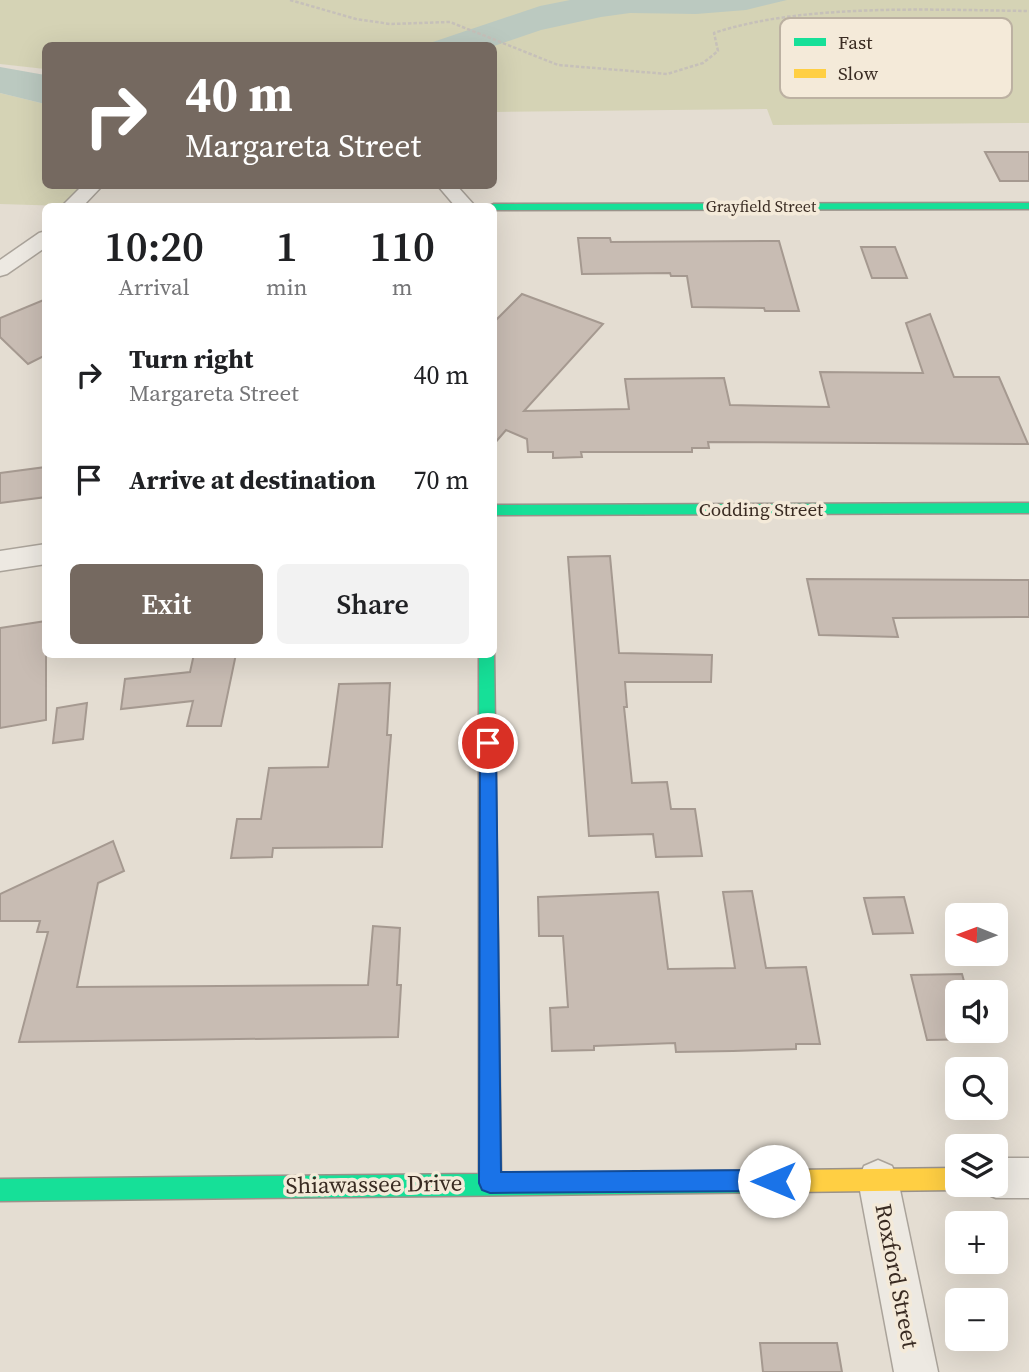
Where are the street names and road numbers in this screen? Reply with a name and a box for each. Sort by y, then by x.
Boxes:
street label: Grayfield Street [706,195,817,217]
street label: Codding Street [699,496,824,522]
street label: Shiawassee Drive [285,1166,463,1202]
street label: Roxford Street [867,1201,927,1352]

